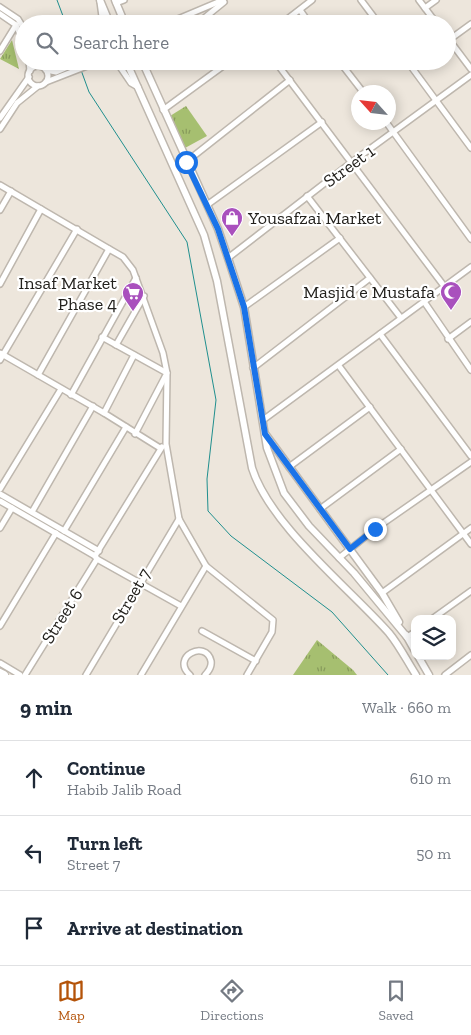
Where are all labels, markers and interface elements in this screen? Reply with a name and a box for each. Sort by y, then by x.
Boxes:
search box [15,15,456,70]
icon: search [33,29,61,57]
text: Search here [73,31,169,54]
north arrow [351,85,396,130]
street label: Street 1 [319,140,379,192]
route start [175,151,198,174]
shop icon: Yousafzai Market [220,206,244,237]
place label: Yousafzai Market [247,207,382,229]
place label: Insaf Market Phase 4 [18,272,117,315]
mosque icon: Masjid e Mustafa [439,280,463,311]
supermarket icon: Insaf Market Phase 4 [121,281,145,312]
place label: Masjid e Mustafa [303,281,435,303]
route end [364,518,387,541]
street label: Street 7 [106,564,156,627]
street label: Street 6 [36,584,88,648]
map controls [411,615,456,660]
button: layers [411,615,456,660]
text: 9 min [20,695,72,720]
text: Walk · 660 m [362,698,451,717]
text: Continue [67,757,145,780]
icon: ahead [20,764,48,792]
text: 610 m [410,769,451,788]
text: Habib Jalib Road [67,780,181,799]
text: Turn left [67,832,142,855]
icon: left [20,839,48,867]
text: 50 m [416,844,451,863]
text: Street 7 [67,855,120,874]
icon: arrive [20,914,48,942]
text: Arrive at destination [67,917,243,940]
tab: Map [57,977,85,1024]
tab: Directions [200,977,264,1024]
tab: Saved [378,977,414,1024]

